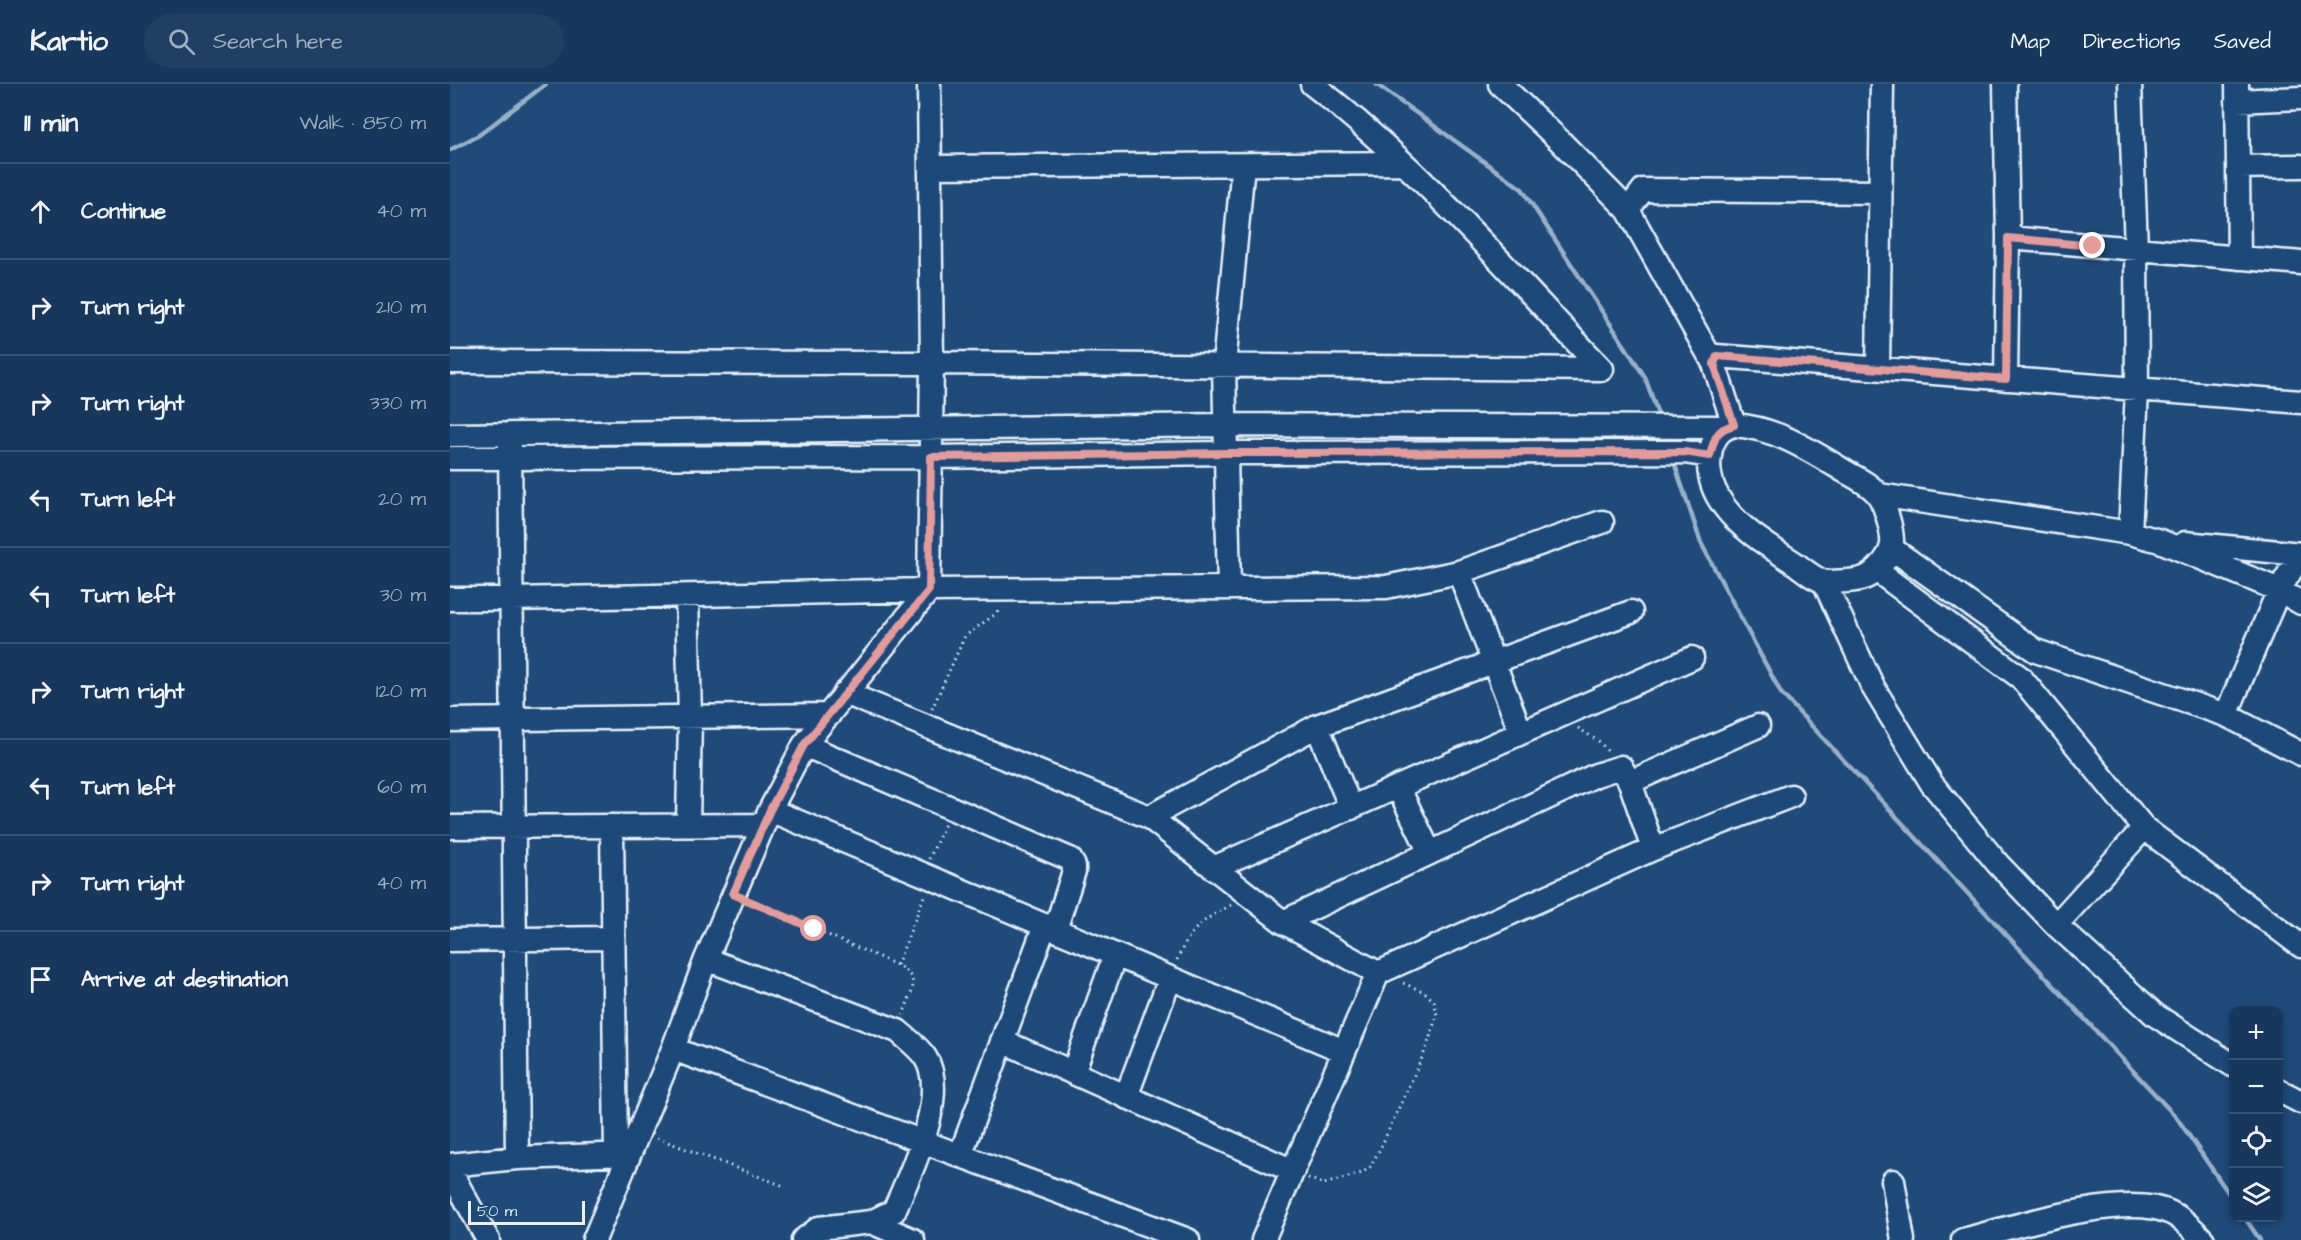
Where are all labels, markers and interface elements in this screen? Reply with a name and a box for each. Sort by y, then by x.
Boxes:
search box [144,14,564,68]
text: Kartio [30,22,108,61]
icon: search [165,25,198,58]
text: Search here [213,26,343,57]
text: Map [2010,27,2050,56]
text: Directions [2083,27,2181,56]
text: Saved [2214,27,2271,56]
text: 11 min [24,105,78,141]
text: Walk · 850 m [299,109,426,137]
icon: ahead [24,195,57,228]
text: Continue [81,196,166,227]
text: 40 m [376,197,426,225]
route end [2079,232,2105,258]
icon: right [24,291,57,324]
text: Turn right [81,292,184,323]
text: 210 m [376,293,426,321]
icon: right [24,387,57,420]
text: Turn right [81,388,184,419]
text: 330 m [369,389,426,417]
icon: left [24,483,57,516]
text: Turn left [81,484,175,515]
text: 20 m [378,485,426,513]
icon: left [24,579,57,612]
text: Turn left [81,580,175,611]
text: 30 m [380,581,426,609]
icon: right [24,675,57,708]
text: Turn right [81,676,184,707]
text: 120 m [376,677,426,705]
icon: left [24,771,57,804]
text: Turn left [81,772,175,803]
text: 60 m [377,773,426,801]
icon: right [24,867,57,900]
text: Turn right [81,868,184,899]
text: 40 m [376,869,426,897]
route start [800,915,826,941]
icon: arrive [24,963,57,996]
text: Arrive at destination [81,964,288,995]
map controls [2229,1006,2283,1222]
button: + [2229,1006,2283,1060]
button: − [2229,1060,2283,1114]
button: locate [2229,1114,2283,1168]
button: layers [2229,1168,2283,1222]
scale bar [468,1198,585,1226]
text: 50 m [477,1200,517,1222]

